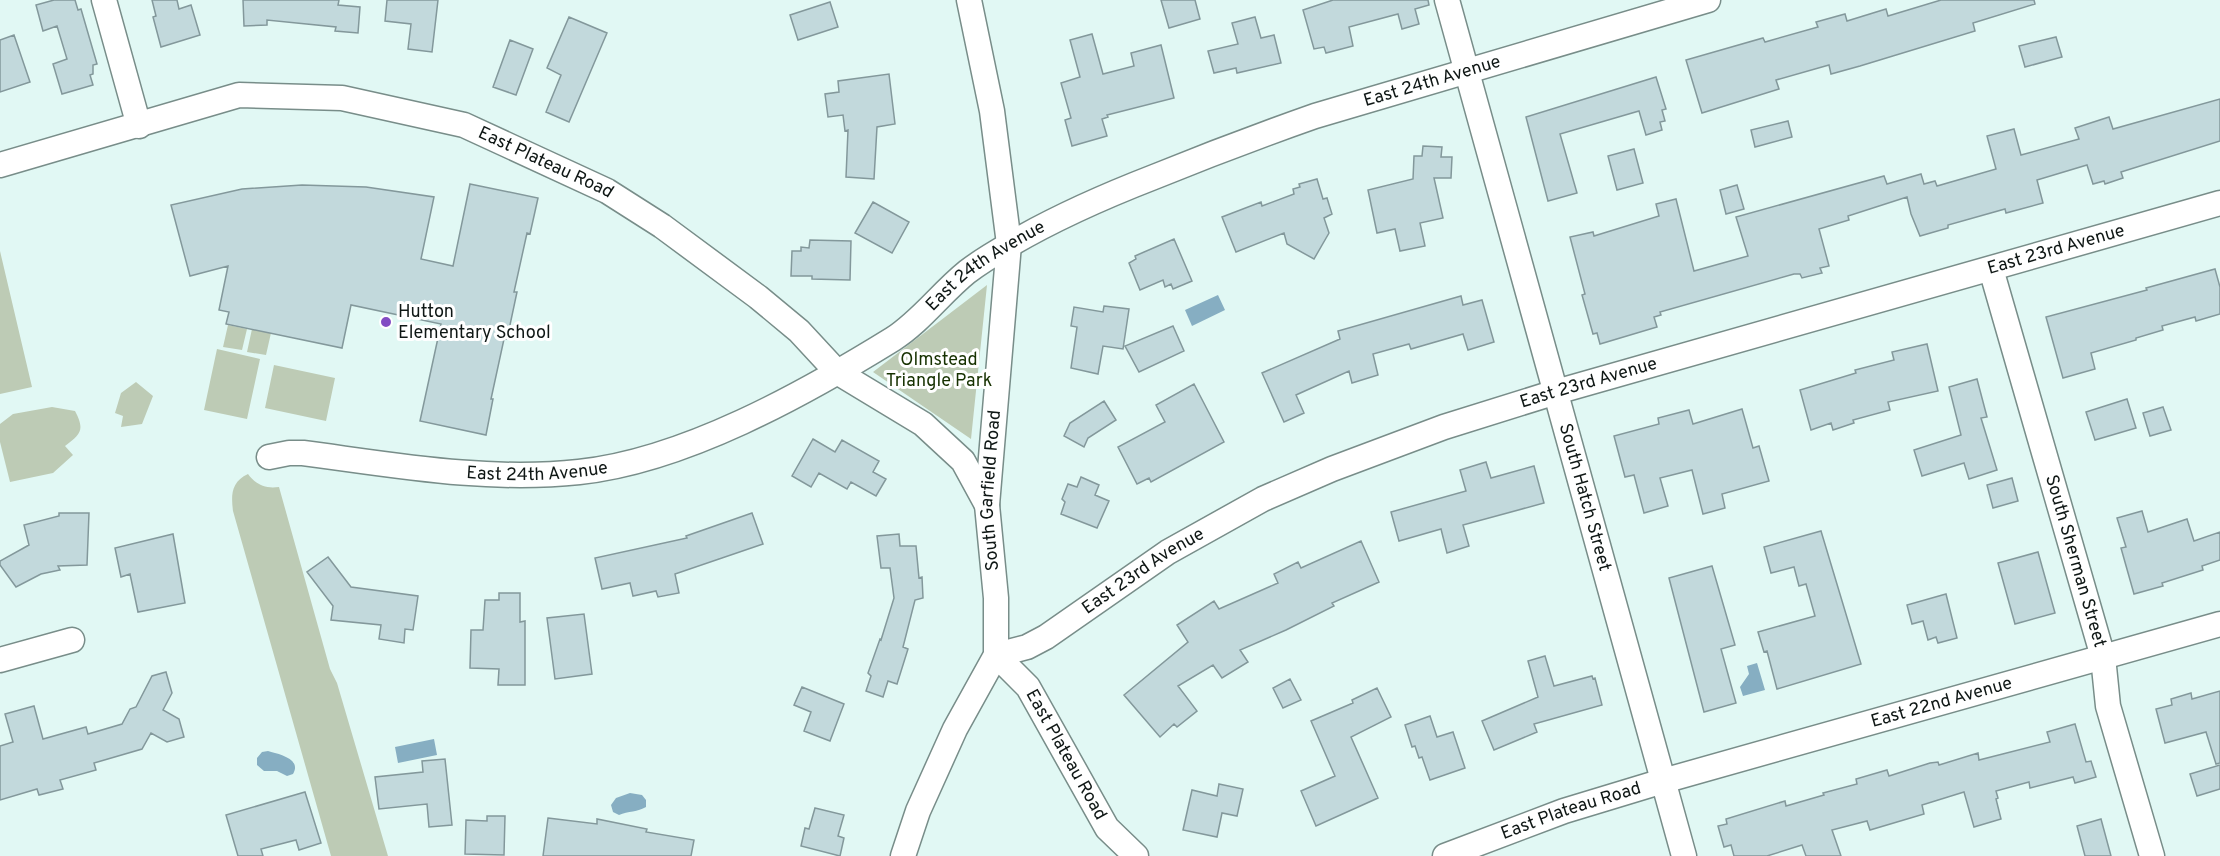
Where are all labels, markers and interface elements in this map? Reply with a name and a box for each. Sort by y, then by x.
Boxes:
street label: East 24th Avenue [1361,50,1503,113]
street label: East Plateau Road [474,122,618,204]
street label: East 24th Avenue [921,216,1049,316]
street label: East 23rd Avenue [1985,219,2127,280]
place label: Hutton Elementary School [398,301,551,345]
marker: Hutton Elementary School [379,315,393,329]
park label: Olmstead Triangle Park [886,349,992,393]
street label: East 23rd Avenue [1517,352,1660,414]
street label: South Garfield Road [975,409,1006,572]
street label: South Hatch Street [1553,421,1616,574]
street label: East 24th Avenue [466,456,610,487]
street label: South Sherman Street [2040,472,2111,650]
street label: East 23rd Avenue [1078,523,1208,620]
street label: East 22nd Avenue [1868,672,2015,733]
street label: East Plateau Road [1020,685,1112,824]
street label: East Plateau Road [1498,777,1644,845]

